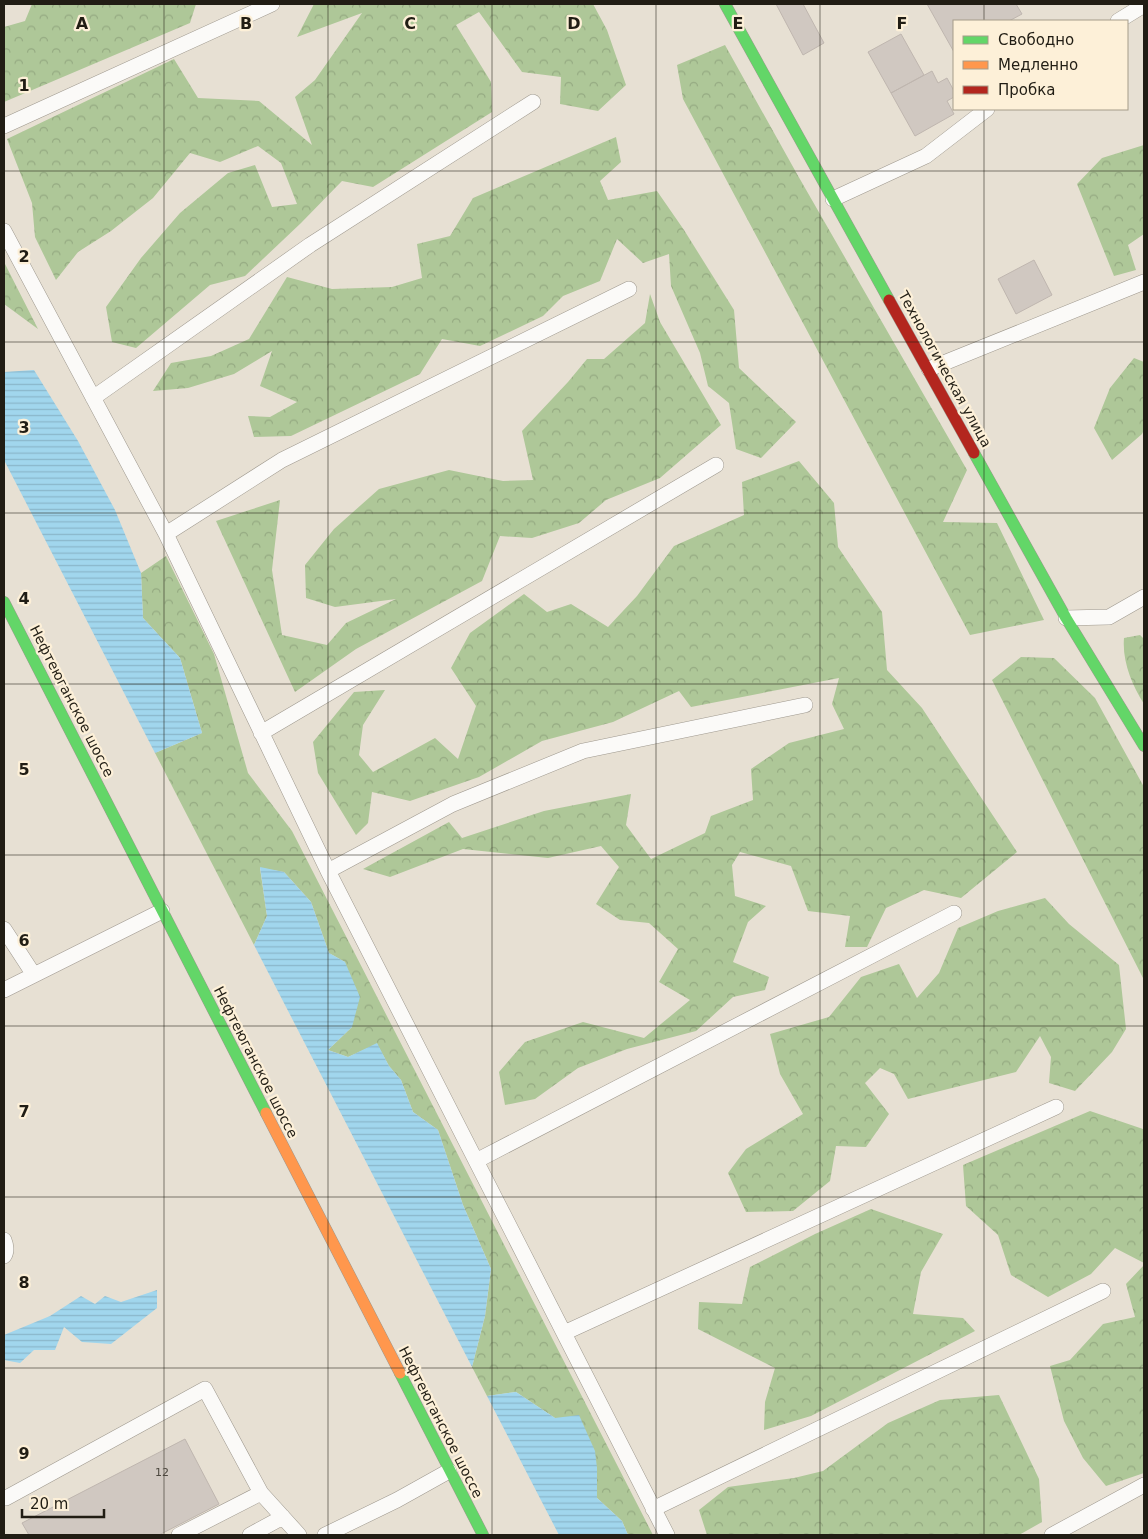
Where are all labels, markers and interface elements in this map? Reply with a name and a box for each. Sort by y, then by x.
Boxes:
text: A [76,14,89,33]
text: B [240,14,252,33]
text: C [404,14,416,33]
text: D [567,14,581,33]
text: E [733,14,743,33]
text: F [897,14,907,33]
legend [953,20,1128,110]
text: Свободно [998,31,1074,49]
text: Медленно [998,56,1078,74]
text: 1 [18,76,30,95]
text: Пробка [998,81,1055,99]
text: 2 [18,247,30,266]
street label: Технологическая улица [895,287,995,450]
text: 3 [18,418,30,437]
text: 4 [18,589,30,608]
street label: Нефтеюганское шоссе [27,623,117,779]
text: 5 [18,760,30,779]
text: 6 [18,931,30,950]
street label: Нефтеюганское шоссе [211,984,301,1140]
text: 7 [18,1102,30,1121]
text: 8 [18,1273,30,1292]
street label: Нефтеюганское шоссе [396,1344,486,1500]
text: 9 [18,1444,30,1463]
house number: 12 [155,1466,169,1479]
scale bar [22,1486,105,1518]
text: 20 m [30,1495,68,1513]

